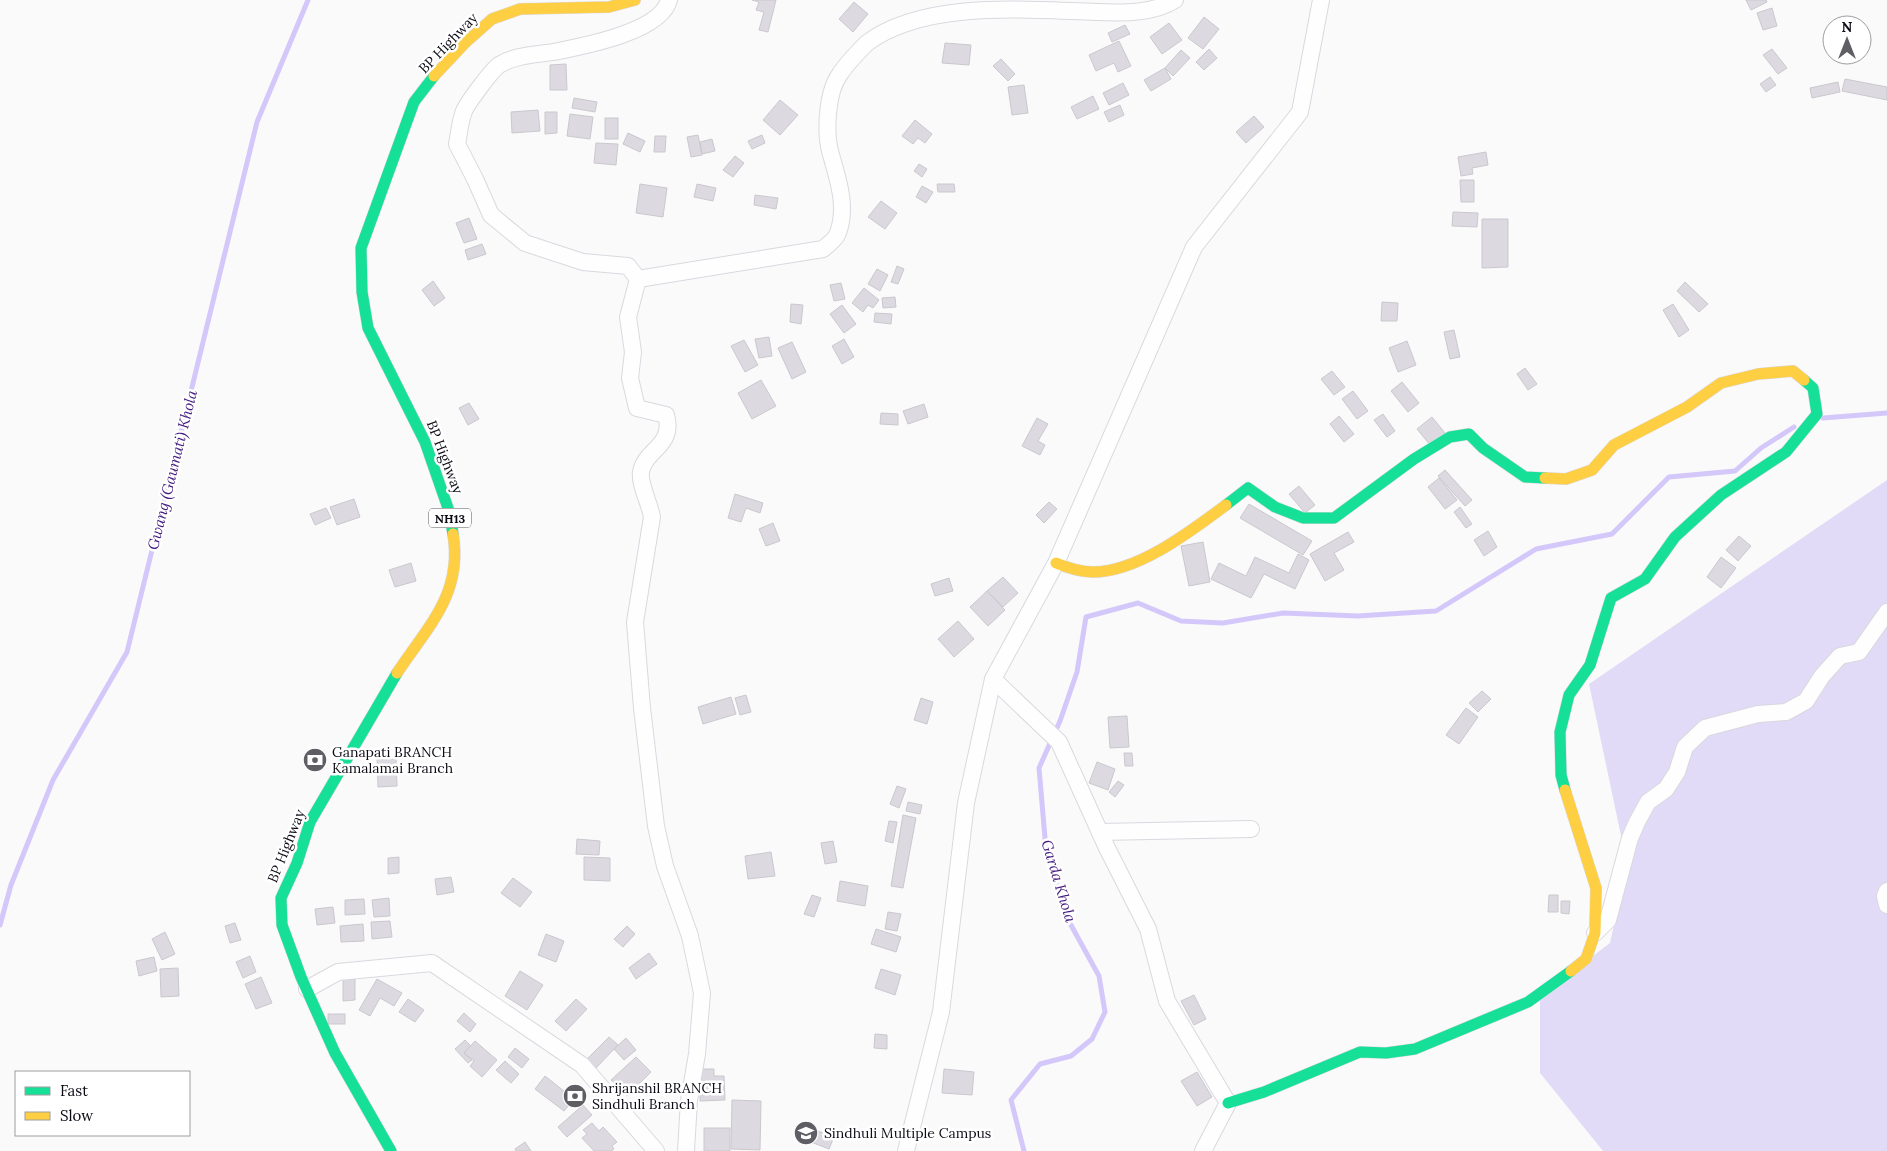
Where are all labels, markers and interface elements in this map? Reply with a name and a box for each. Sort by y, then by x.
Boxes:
street label: BP Highway [415,8,482,77]
north arrow [1822,15,1872,65]
text: N [1842,18,1853,36]
water label: Gwang (Gaumati) Khola [143,387,202,552]
street label: BP Highway [423,418,467,497]
road number: NH13 [429,508,471,528]
place label: Ganapati BRANCH Kamalamai Branch [332,743,453,777]
bank icon: Ganapati BRANCH Kamalamai Branch [302,747,328,773]
street label: BP Highway [263,806,309,885]
water label: Garda Khola [1037,837,1081,925]
legend [15,1071,190,1136]
place label: Shrijanshil BRANCH Sindhuli Branch [592,1079,722,1113]
text: Fast [60,1081,88,1100]
bank icon: Shrijanshil BRANCH Sindhuli Branch [562,1083,588,1109]
text: Slow [60,1106,93,1125]
school or university icon: Sindhuli Multiple Campus [793,1120,819,1146]
place label: Sindhuli Multiple Campus [824,1124,991,1142]

